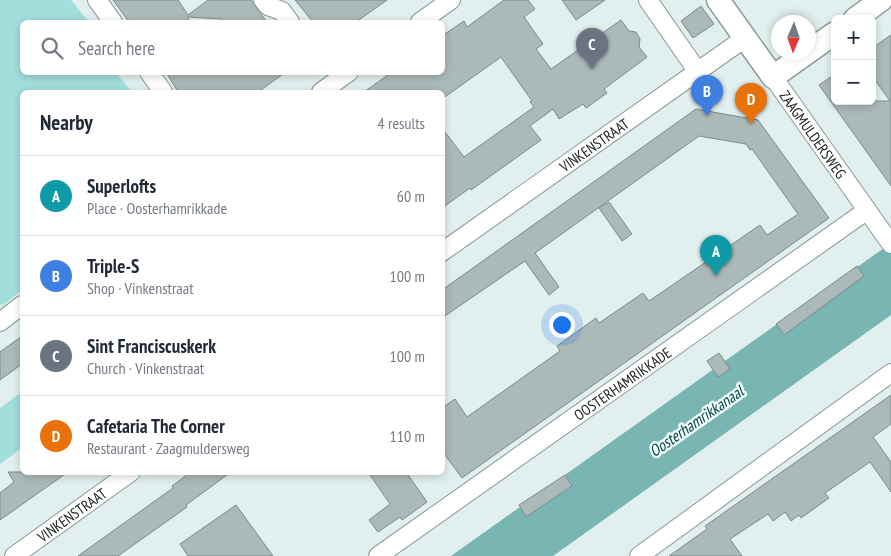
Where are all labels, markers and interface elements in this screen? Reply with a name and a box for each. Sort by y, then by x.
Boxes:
north arrow [771,15,816,60]
map controls [831,15,876,105]
button: + [831,15,876,60]
search box [20,20,445,75]
pin: C [576,28,608,69]
icon: search [38,34,66,62]
text: Search here [78,36,155,60]
button: − [831,60,876,105]
pin: B [691,75,723,116]
pin: D [735,83,767,124]
street label: ZAAGMULDERSWEG [776,87,851,182]
text: Nearby [40,109,93,136]
text: 4 results [378,113,425,133]
street label: VINKENSTRAAT [555,114,633,176]
text: Superlofts [87,174,156,198]
text: A [52,186,60,206]
text: 60 m [397,186,425,206]
text: Place · Oosterhamrikkade [87,198,227,218]
pin: A [700,235,732,276]
text: Triple-S [87,254,139,278]
text: B [52,266,60,286]
text: 100 m [390,266,425,286]
text: Shop · Vinkenstraat [87,278,194,298]
your location [549,312,575,338]
text: Sint Franciscuskerk [87,334,216,358]
street label: OOSTERHAMRIKKADE [570,343,674,424]
text: C [52,346,60,366]
text: 100 m [390,346,425,366]
text: Church · Vinkenstraat [87,358,204,378]
water label: Oosterhamrikkanaal [645,380,748,461]
text: Cafetaria The Corner [87,414,225,438]
text: D [52,426,60,446]
text: 110 m [390,426,425,446]
text: Restaurant · Zaagmuldersweg [87,438,250,458]
street label: VINKENSTRAAT [33,483,110,546]

